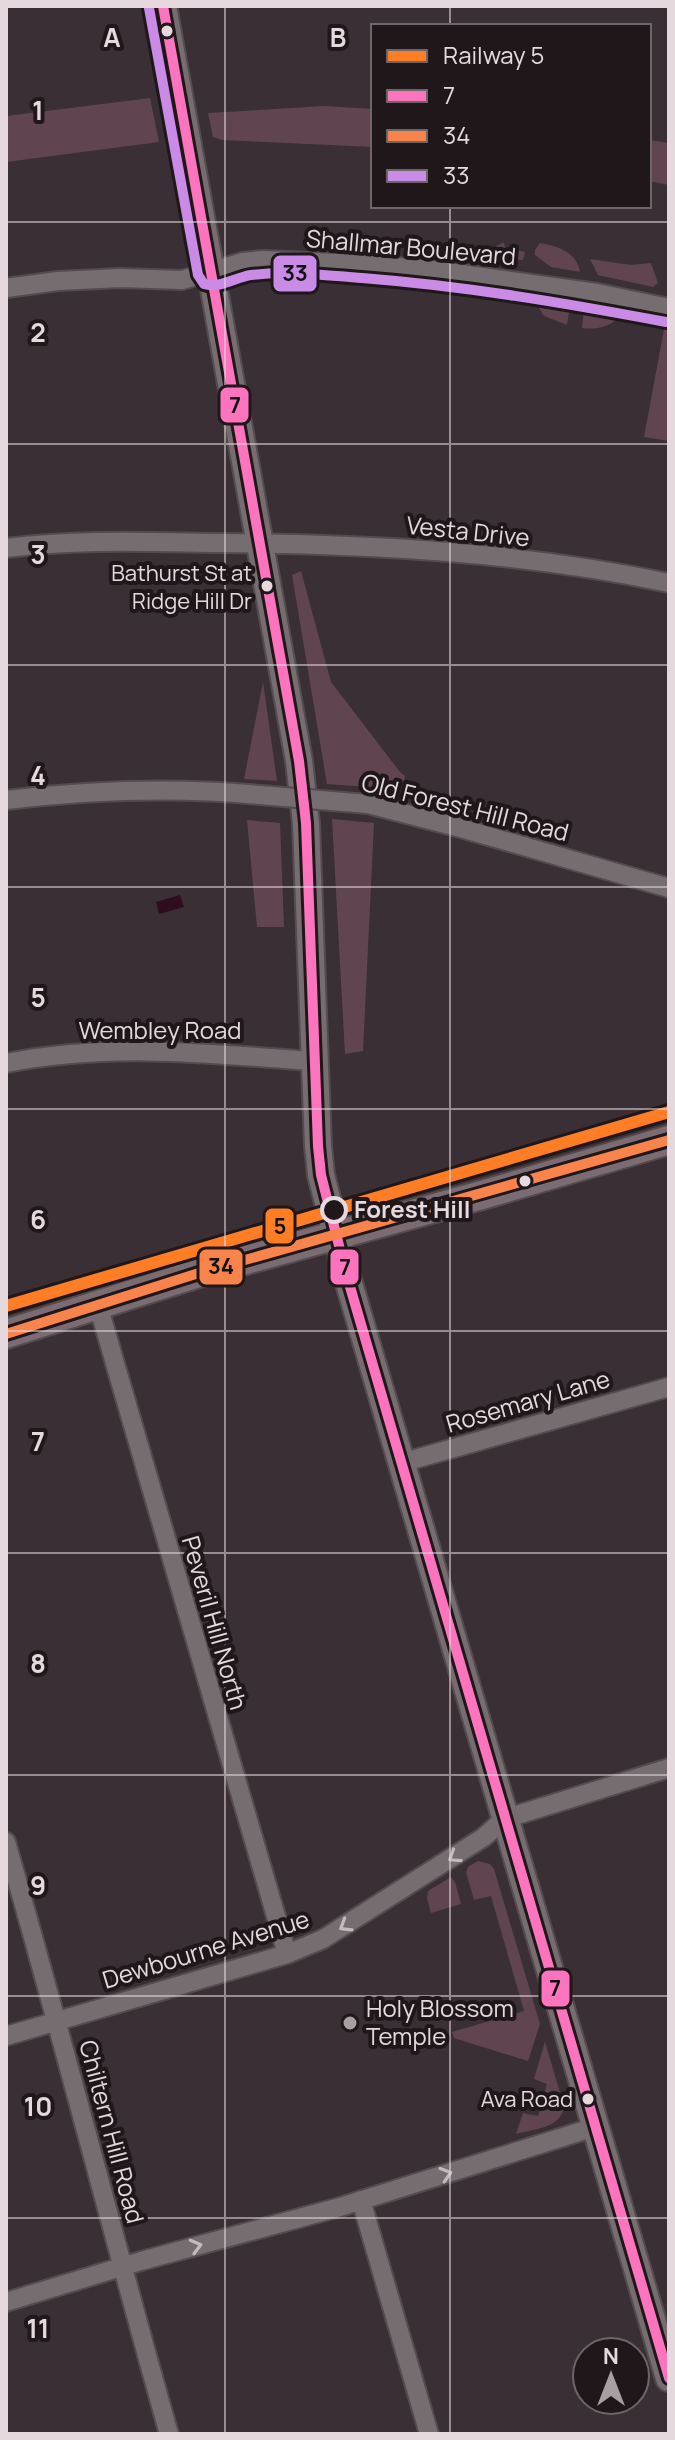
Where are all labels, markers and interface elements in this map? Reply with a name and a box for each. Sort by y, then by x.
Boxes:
text: A [103,19,121,55]
text: B [330,19,346,55]
unlabelled marker [159,23,175,39]
legend [371,24,651,208]
text: Railway 5 [443,38,544,71]
text: 7 [443,78,455,111]
text: 1 [32,92,44,128]
text: 34 [443,118,470,151]
text: 33 [443,158,470,191]
street label: Shallmar Boulevard [305,221,517,272]
line badge: 33 [272,254,318,293]
text: 33 [282,258,308,288]
text: 2 [30,314,46,350]
line badge: 7 [219,386,250,424]
text: 7 [229,390,241,420]
street label: Vesta Drive [405,508,531,553]
text: 3 [30,536,46,572]
place label: Bathurst St at Ridge Hill Dr [111,558,252,616]
marker: Bathurst St at Ridge Hill Dr [259,578,275,594]
text: 4 [30,757,46,793]
street label: Old Forest Hill Road [358,765,572,848]
text: 5 [30,979,46,1015]
street label: Wembley Road [79,1013,241,1046]
unlabelled marker [517,1173,533,1189]
place label: Forest Hill [354,1192,471,1225]
marker: Forest Hill [321,1197,347,1223]
text: 6 [30,1201,46,1237]
line badge: 5 [264,1207,295,1245]
text: 5 [274,1211,286,1241]
line badge: 34 [198,1248,244,1286]
line badge: 7 [329,1248,360,1286]
text: 34 [208,1251,234,1281]
text: 7 [339,1252,351,1282]
street label: Rosemary Lane [442,1361,613,1440]
text: 7 [31,1423,45,1459]
street label: Peveril Hill North [175,1532,256,1713]
text: 8 [30,1645,46,1681]
one-way arrow [448,1847,463,1862]
text: 9 [30,1867,46,1903]
street label: Dewbourne Avenue [98,1901,313,1996]
one-way arrow [340,1916,354,1931]
line badge: 7 [540,1969,571,2008]
text: 7 [549,1973,561,2003]
place label: Holy Blossom Temple [366,1991,514,2052]
marker: Holy Blossom Temple [341,2014,359,2032]
street label: Chiltern Hill Road [72,2036,153,2227]
place label: Ava Road [481,2084,573,2114]
text: 10 [24,2088,52,2124]
marker: Ava Road [580,2091,596,2107]
one-way arrow [439,2167,452,2183]
one-way arrow [189,2239,203,2255]
text: 11 [27,2310,49,2346]
north arrow [571,2336,651,2416]
text: N [603,2341,619,2371]

